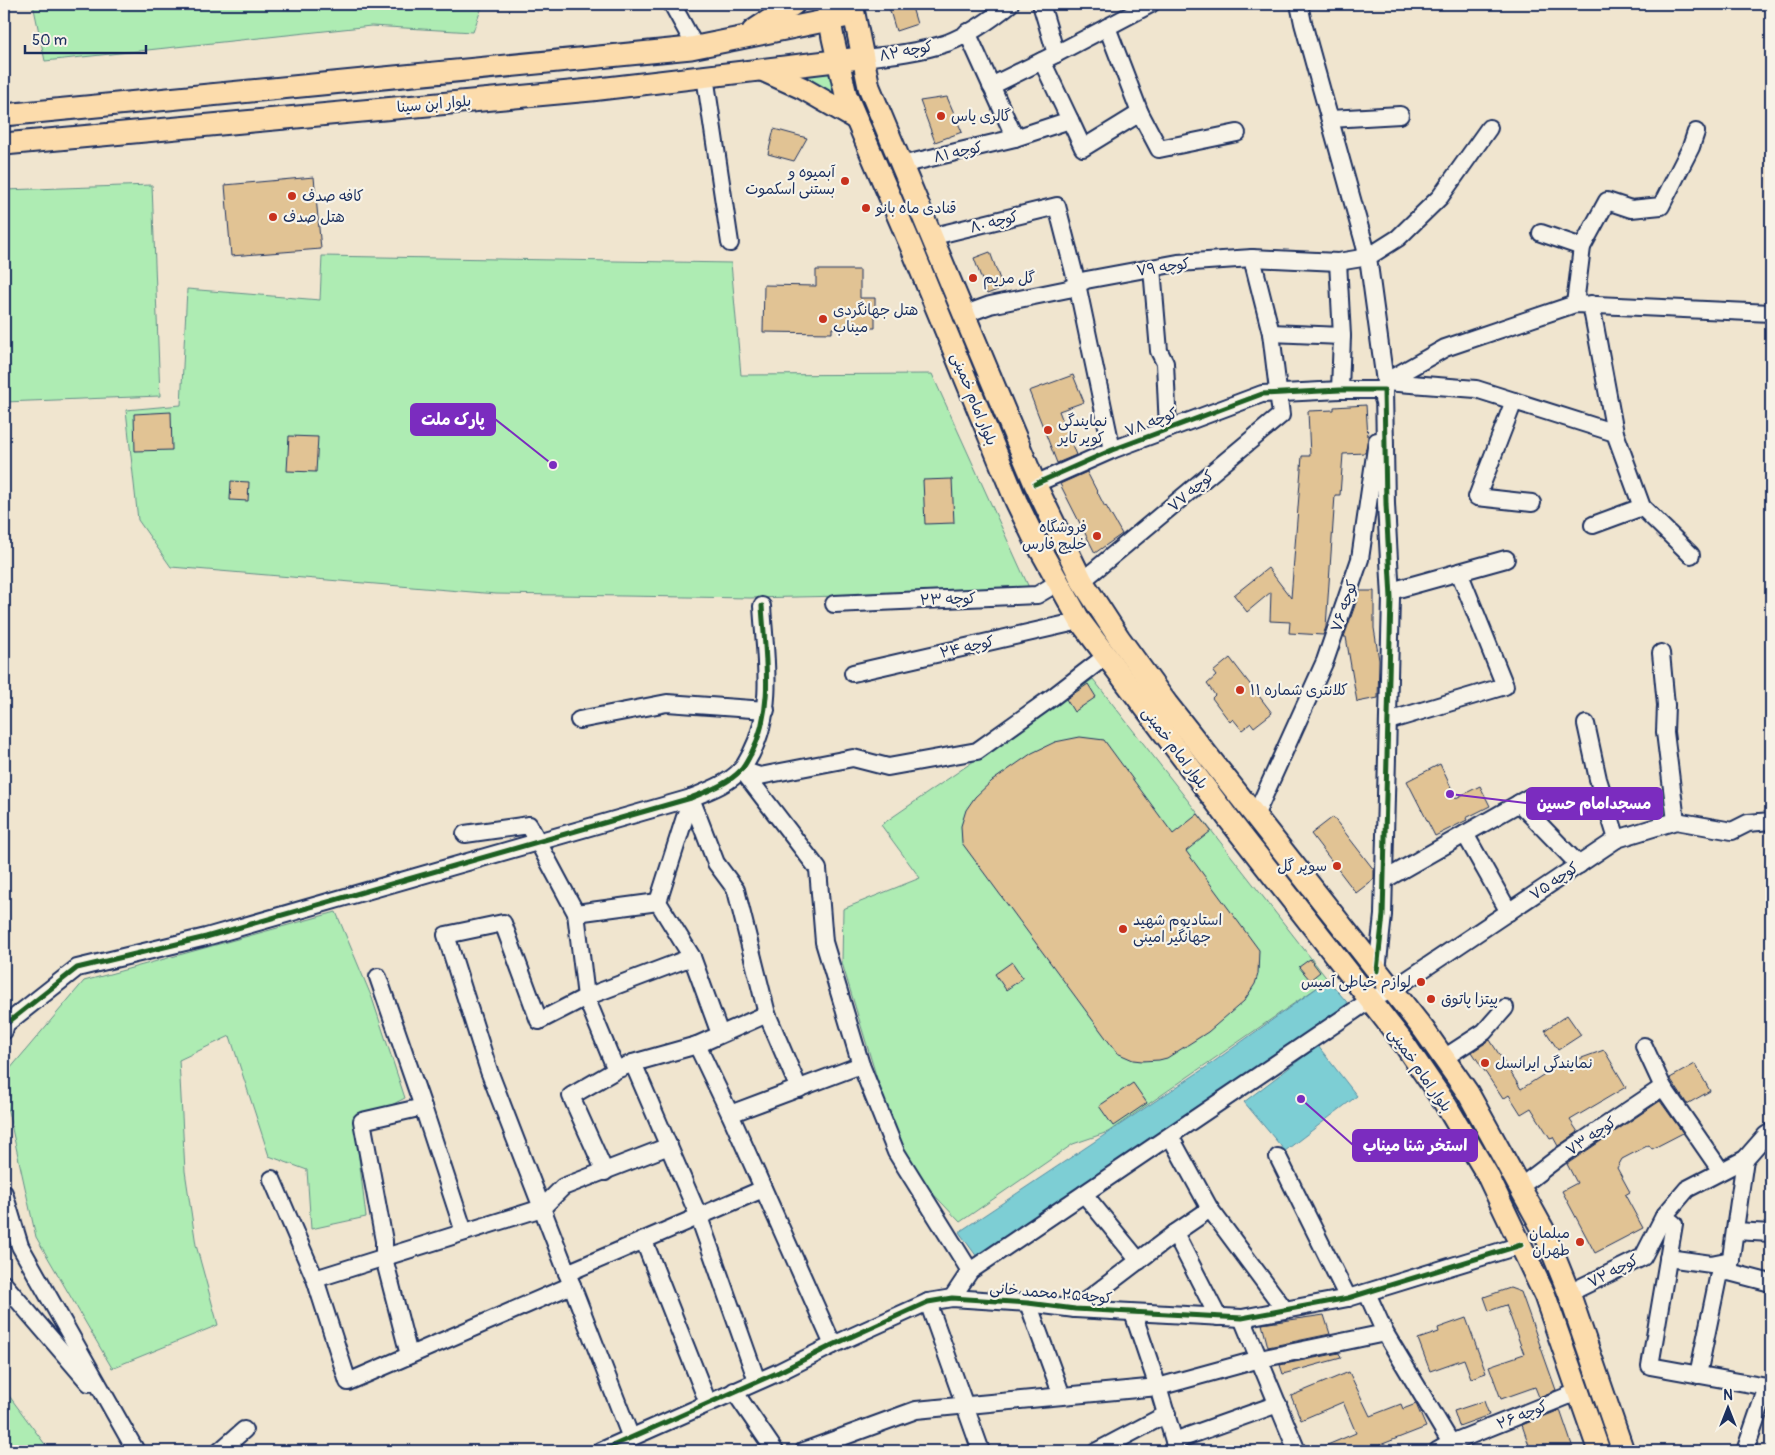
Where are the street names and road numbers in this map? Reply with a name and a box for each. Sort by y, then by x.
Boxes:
street label: کوچه ۸۲ [878,37,935,66]
street label: بلوار ابن سینا [396,92,472,117]
street label: کوچه ۸۱ [932,138,985,167]
street label: کوچه ۸۰ [968,207,1020,238]
street label: کوچه ۷۹ [1135,254,1191,281]
street label: بلوار امام خمینی [945,350,1001,449]
street label: کوچه ۷۸ [1122,404,1180,441]
street label: کوچه ۷۷ [1164,466,1219,516]
street label: کوچه ۷۶ [1327,578,1362,635]
street label: کوچه ۲۳ [920,589,976,610]
street label: کوچه ۲۴ [938,632,996,663]
street label: بلوار امام خمینی [1137,703,1212,794]
street label: کوچه ۷۵ [1526,858,1582,905]
street label: بلوار امام خمینی [1383,1025,1456,1117]
street label: کوچه ۷۳ [1562,1113,1620,1160]
street label: کوچه ۷۲ [1585,1251,1642,1292]
street label: کوچه۲۵ محمد خانی [989,1279,1113,1308]
street label: کوچه ۲۶ [1494,1397,1550,1434]

